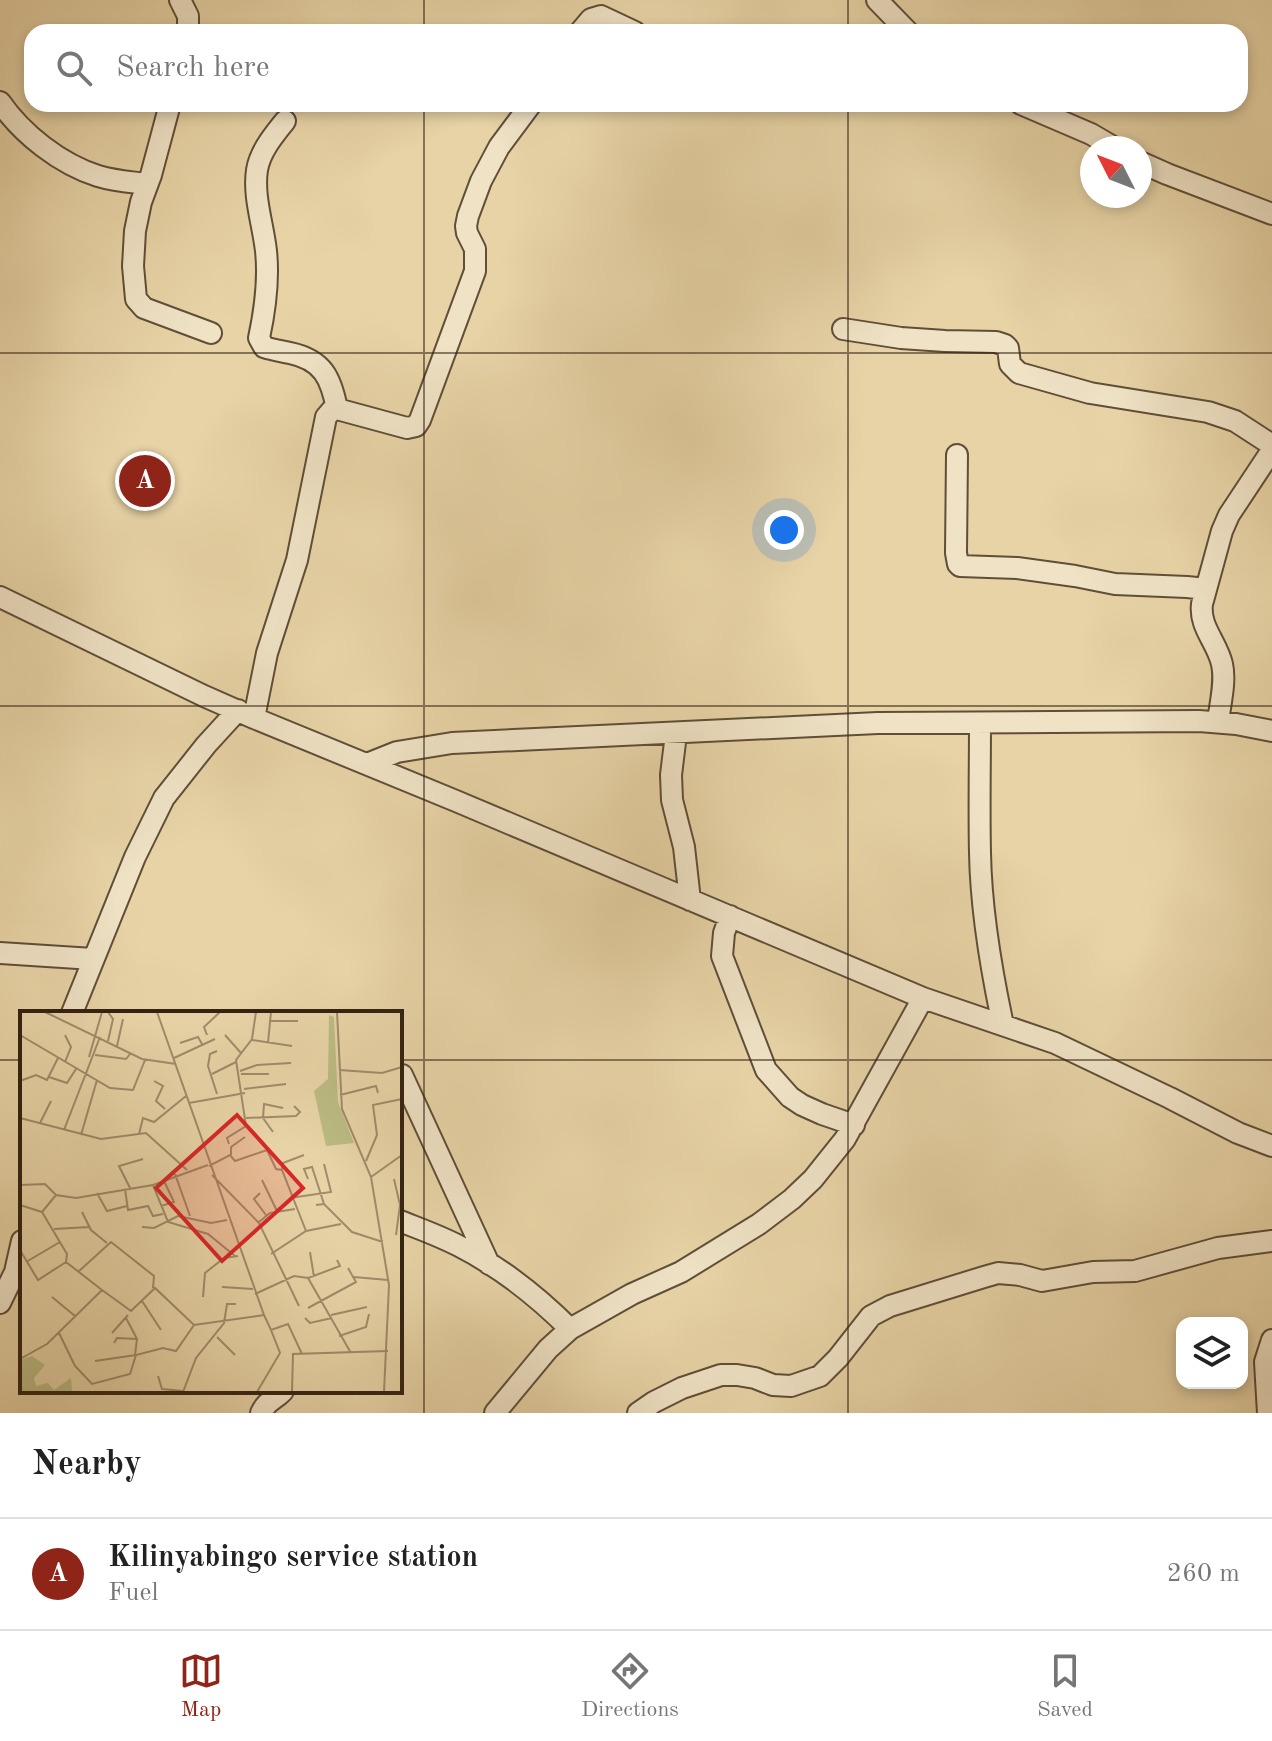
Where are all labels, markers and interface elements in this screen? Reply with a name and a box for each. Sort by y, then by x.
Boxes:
search box [24,24,1248,112]
icon: search [52,46,96,90]
text: Search here [116,53,270,83]
north arrow [1080,136,1152,208]
pin: A [119,451,171,511]
your location [764,510,804,550]
inset map [20,1011,402,1393]
map controls [1176,1317,1248,1389]
button: layers [1176,1317,1248,1389]
text: Nearby [32,1448,142,1482]
text: Kilinyabingo service station [108,1543,478,1573]
text: A [48,1561,68,1587]
text: 260 m [1167,1561,1240,1587]
text: Fuel [108,1580,158,1606]
tab: Map [179,1649,223,1724]
tab: Directions [581,1649,679,1724]
tab: Saved [1037,1649,1093,1724]

